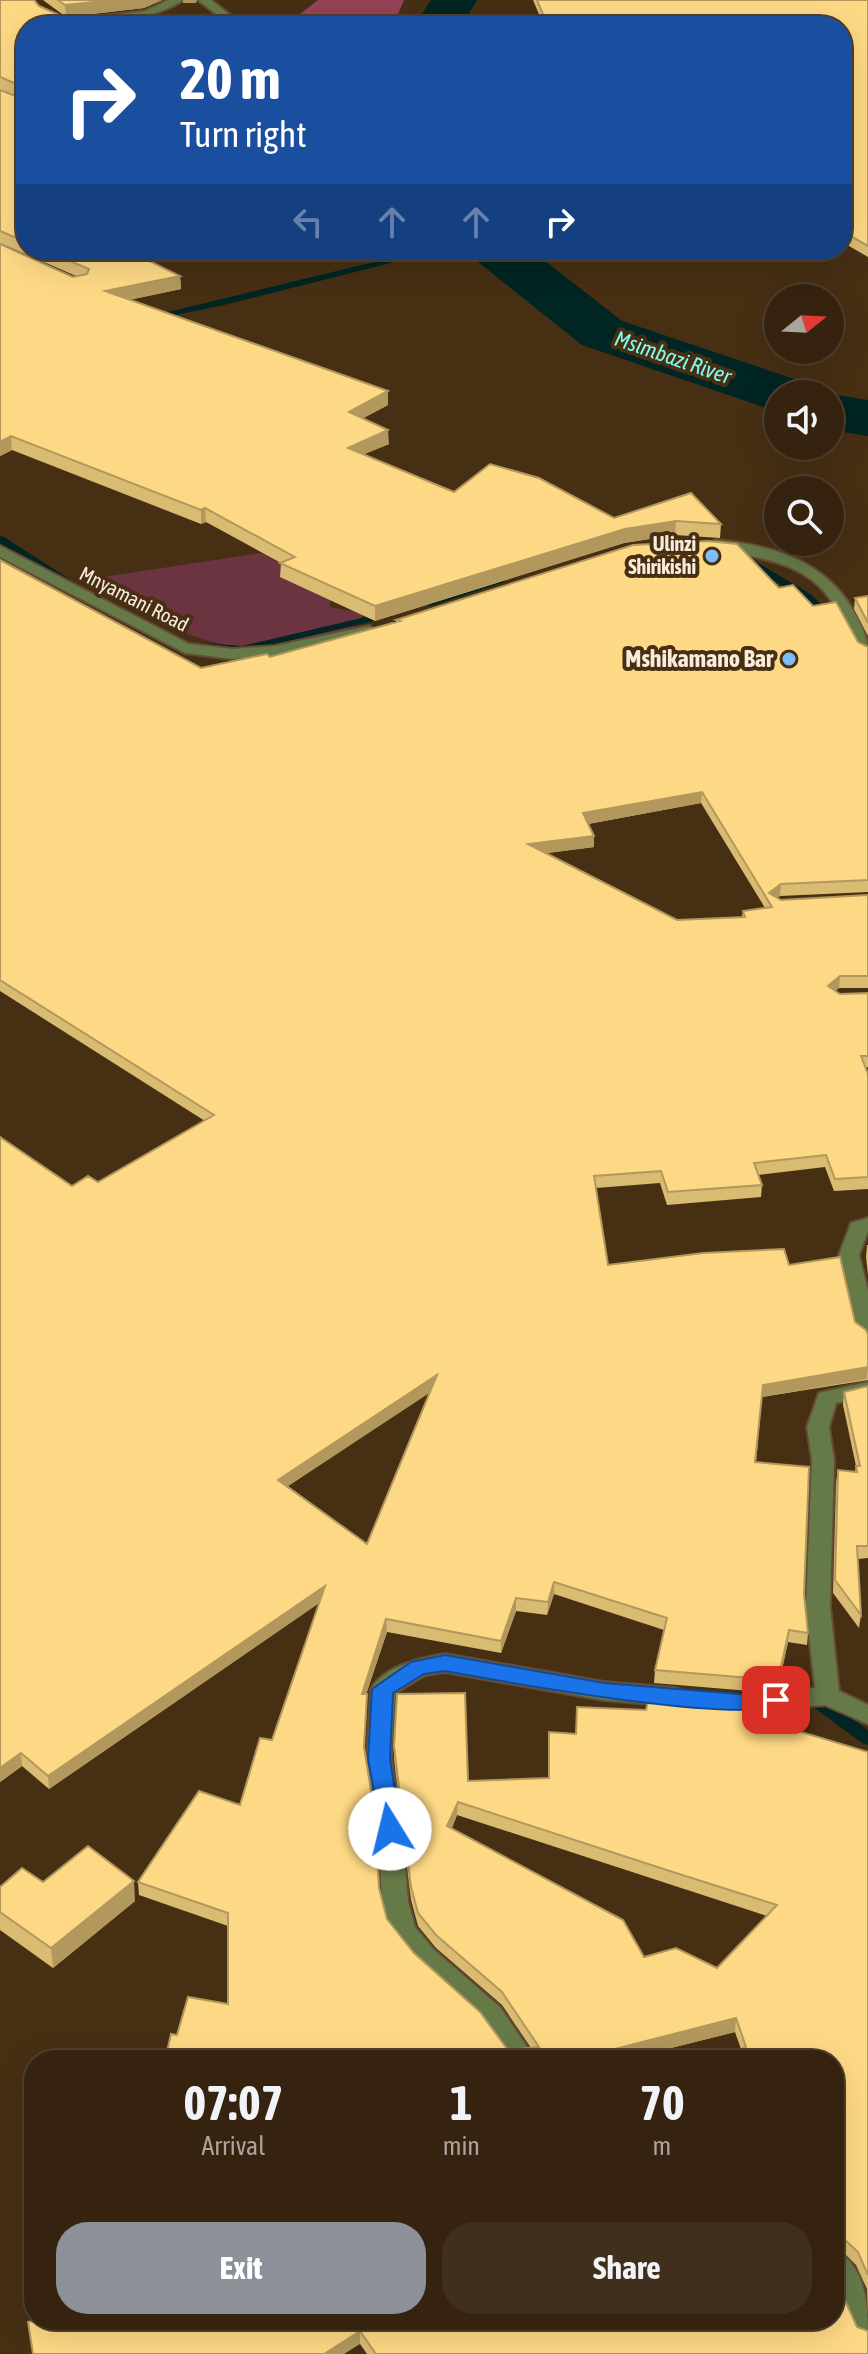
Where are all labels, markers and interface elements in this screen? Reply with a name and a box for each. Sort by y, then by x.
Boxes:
text: 20 m [180,47,281,111]
icon: right [48,48,152,152]
text: Turn right [180,113,307,155]
icon: left [286,200,330,244]
icon: ahead [370,200,414,244]
icon: ahead [454,200,498,244]
icon: right [538,200,582,244]
north arrow [764,284,844,364]
map controls [764,284,844,556]
water label: Msimbazi River [611,325,736,390]
button: sound [764,380,844,460]
button: search [764,476,844,556]
place label: Ulinzi Shirikishi [628,532,696,578]
marker: Ulinzi Shirikishi [703,547,721,565]
street label: Mnyamani Road [76,561,193,636]
place label: Mshikamano Bar [625,645,774,672]
marker: Mshikamano Bar [780,650,798,668]
pin [742,1666,810,1734]
icon: arrive [754,1678,798,1722]
position arrow [348,1787,432,1871]
text: 07:07 [183,2075,283,2130]
text: 1 [450,2075,473,2130]
text: 70 [639,2075,685,2130]
text: Arrival [202,2131,265,2161]
text: min [443,2131,480,2161]
text: m [653,2131,671,2161]
button: Exit [56,2222,426,2314]
button: Share [442,2222,812,2314]

